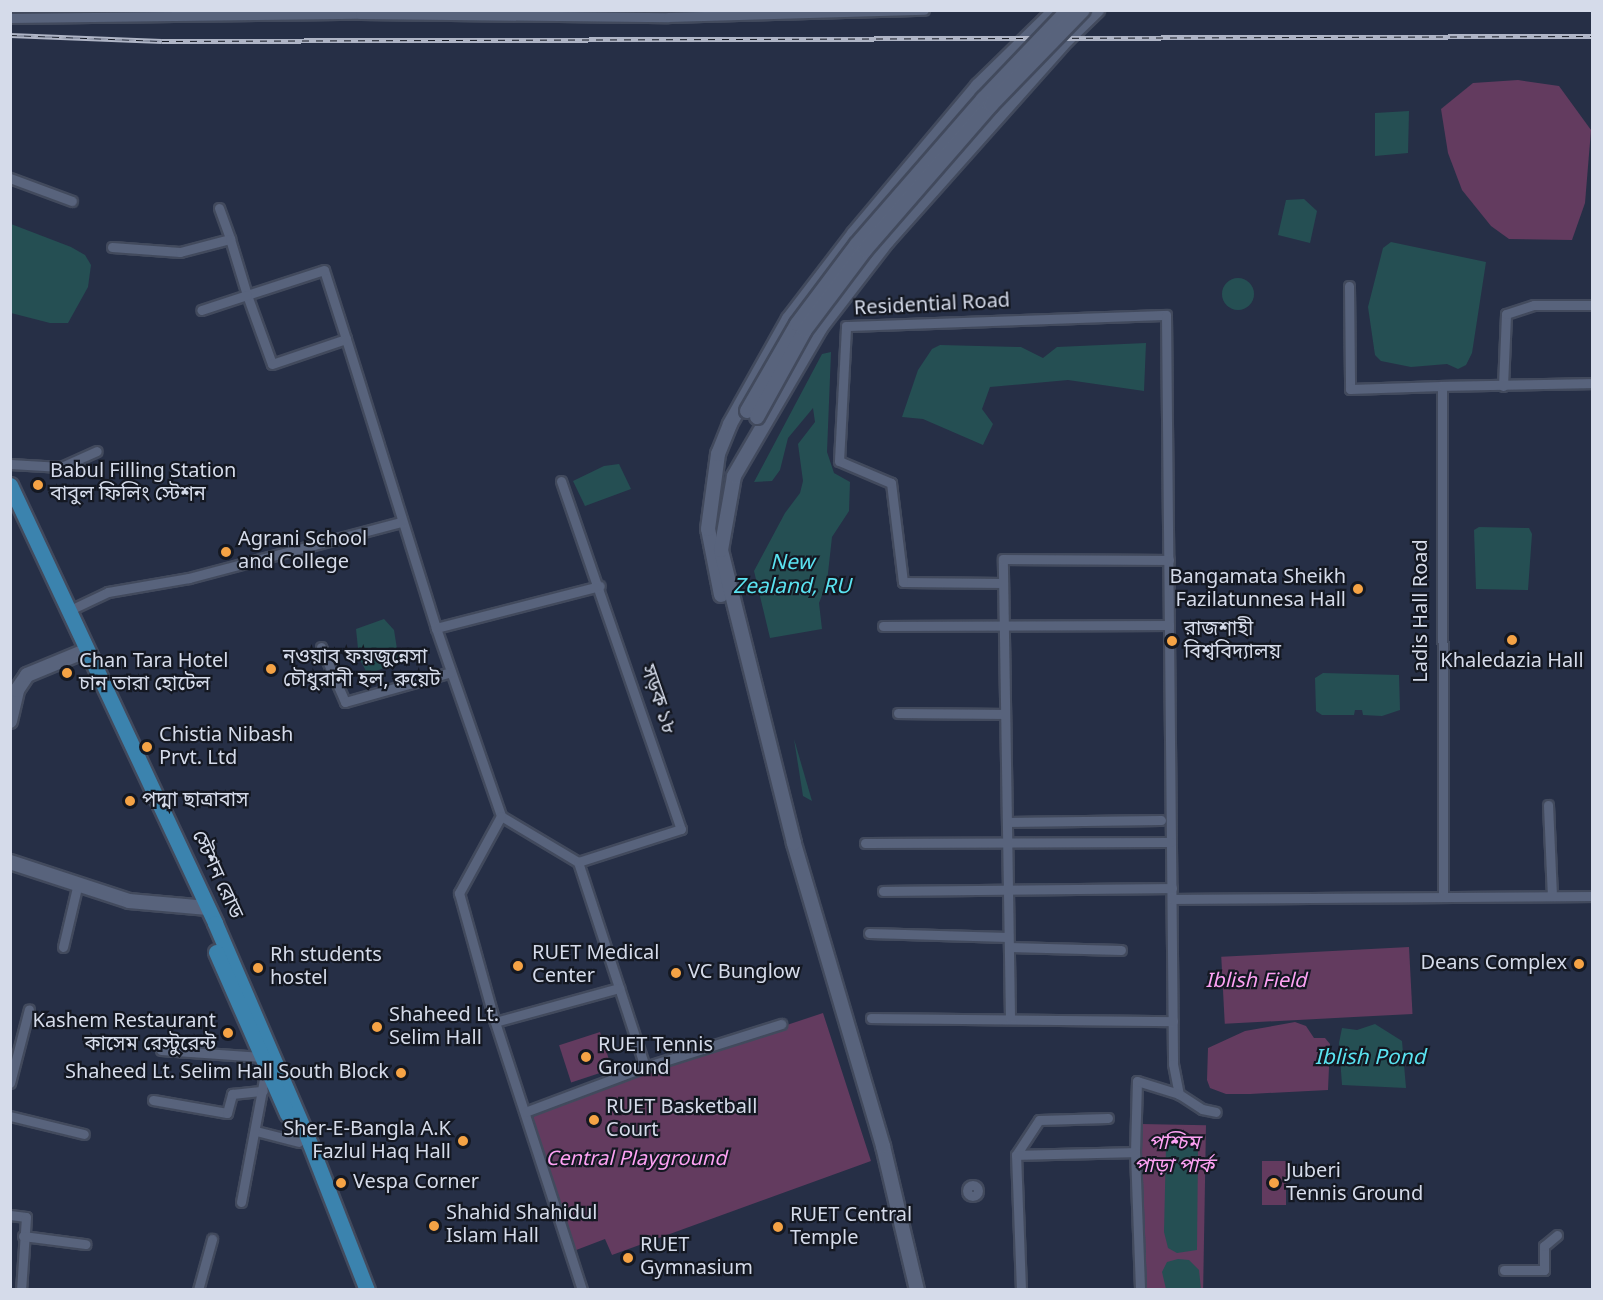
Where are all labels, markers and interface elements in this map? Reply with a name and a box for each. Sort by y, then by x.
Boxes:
street label: Residential Road [853,290,1011,322]
place label: Babul Filling Station বাবুল ফিলিং স্টেশন [50,461,236,508]
marker: Babul Filling Station বাবুল ফিলিং স্টেশন [31,478,45,492]
place label: Agrani School and College [238,528,367,575]
street label: Ladis Hall Road [1410,539,1434,683]
marker: Agrani School and College [219,545,233,559]
water label: New Zealand, RU [733,551,851,601]
place label: Bangamata Sheikh Fazilatunnesa Hall [1170,566,1346,613]
marker: Bangamata Sheikh Fazilatunnesa Hall [1351,582,1365,596]
place label: রাজশাহী বিশ্ববিদ্যালয় [1184,618,1281,665]
marker: Khaledazia Hall [1505,633,1519,647]
marker: রাজশাহী বিশ্ববিদ্যালয় [1165,634,1179,648]
place label: নওয়াব ফয়জুন্নেসা চৌধুরানী হল, রুয়েট [283,646,440,693]
place label: Chan Tara Hotel চান তারা হোটেল [79,650,228,697]
place label: Khaledazia Hall [1440,650,1584,674]
marker: নওয়াব ফয়জুন্নেসা চৌধুরানী হল, রুয়েট [264,662,278,676]
street label: সড়ক ১৮ [634,662,680,738]
marker: Chan Tara Hotel চান তারা হোটেল [60,666,74,680]
place label: Chistia Nibash Prvt. Ltd [159,724,293,771]
marker: Chistia Nibash Prvt. Ltd [140,740,154,754]
place label: পদ্মা ছাত্রাবাস [142,789,248,813]
marker: পদ্মা ছাত্রাবাস [123,794,137,808]
street label: স্টেশন রোড [185,827,247,923]
place label: RUET Medical Center [532,942,659,989]
place label: Rh students hostel [270,945,382,992]
place label: Deans Complex [1420,952,1567,976]
marker: RUET Medical Center [509,957,527,975]
marker: Deans Complex [1572,957,1586,971]
marker: Rh students hostel [251,961,265,975]
place label: VC Bunglow [688,961,800,985]
marker: VC Bunglow [669,966,683,980]
park label: Iblish Field [1206,970,1306,994]
place label: Shaheed Lt. Selim Hall [389,1004,499,1051]
place label: Kashem Restaurant কাসেম রেস্টুরেন্ট [33,1010,216,1057]
marker: Shaheed Lt. Selim Hall [370,1020,384,1034]
marker: Kashem Restaurant কাসেম রেস্টুরেন্ট [221,1026,235,1040]
place label: RUET Tennis Ground [598,1034,713,1081]
water label: Iblish Pond [1315,1046,1425,1072]
marker: RUET Tennis Ground [579,1050,593,1064]
place label: Shaheed Lt. Selim Hall South Block [65,1061,389,1085]
marker: Shaheed Lt. Selim Hall South Block [394,1066,408,1080]
place label: RUET Basketball Court [606,1096,757,1143]
marker: RUET Basketball Court [587,1113,601,1127]
place label: Sher-E-Bangla A.K Fazlul Haq Hall [283,1118,451,1165]
park label: পশ্চিম পাড়া পার্ক [1134,1133,1214,1180]
marker: Sher-E-Bangla A.K Fazlul Haq Hall [456,1134,470,1148]
park label: Central Playground [546,1148,726,1172]
place label: Juberi Tennis Ground [1286,1160,1423,1207]
place label: Vespa Corner [353,1171,479,1195]
marker: Vespa Corner [334,1176,348,1190]
marker: Juberi Tennis Ground [1267,1176,1281,1190]
place label: Shahid Shahidul Islam Hall [446,1202,597,1249]
place label: RUET Central Temple [790,1204,912,1251]
marker: Shahid Shahidul Islam Hall [427,1219,441,1233]
marker: RUET Central Temple [771,1220,785,1234]
place label: RUET Gymnasium [640,1234,753,1281]
marker: RUET Gymnasium [621,1251,635,1265]

